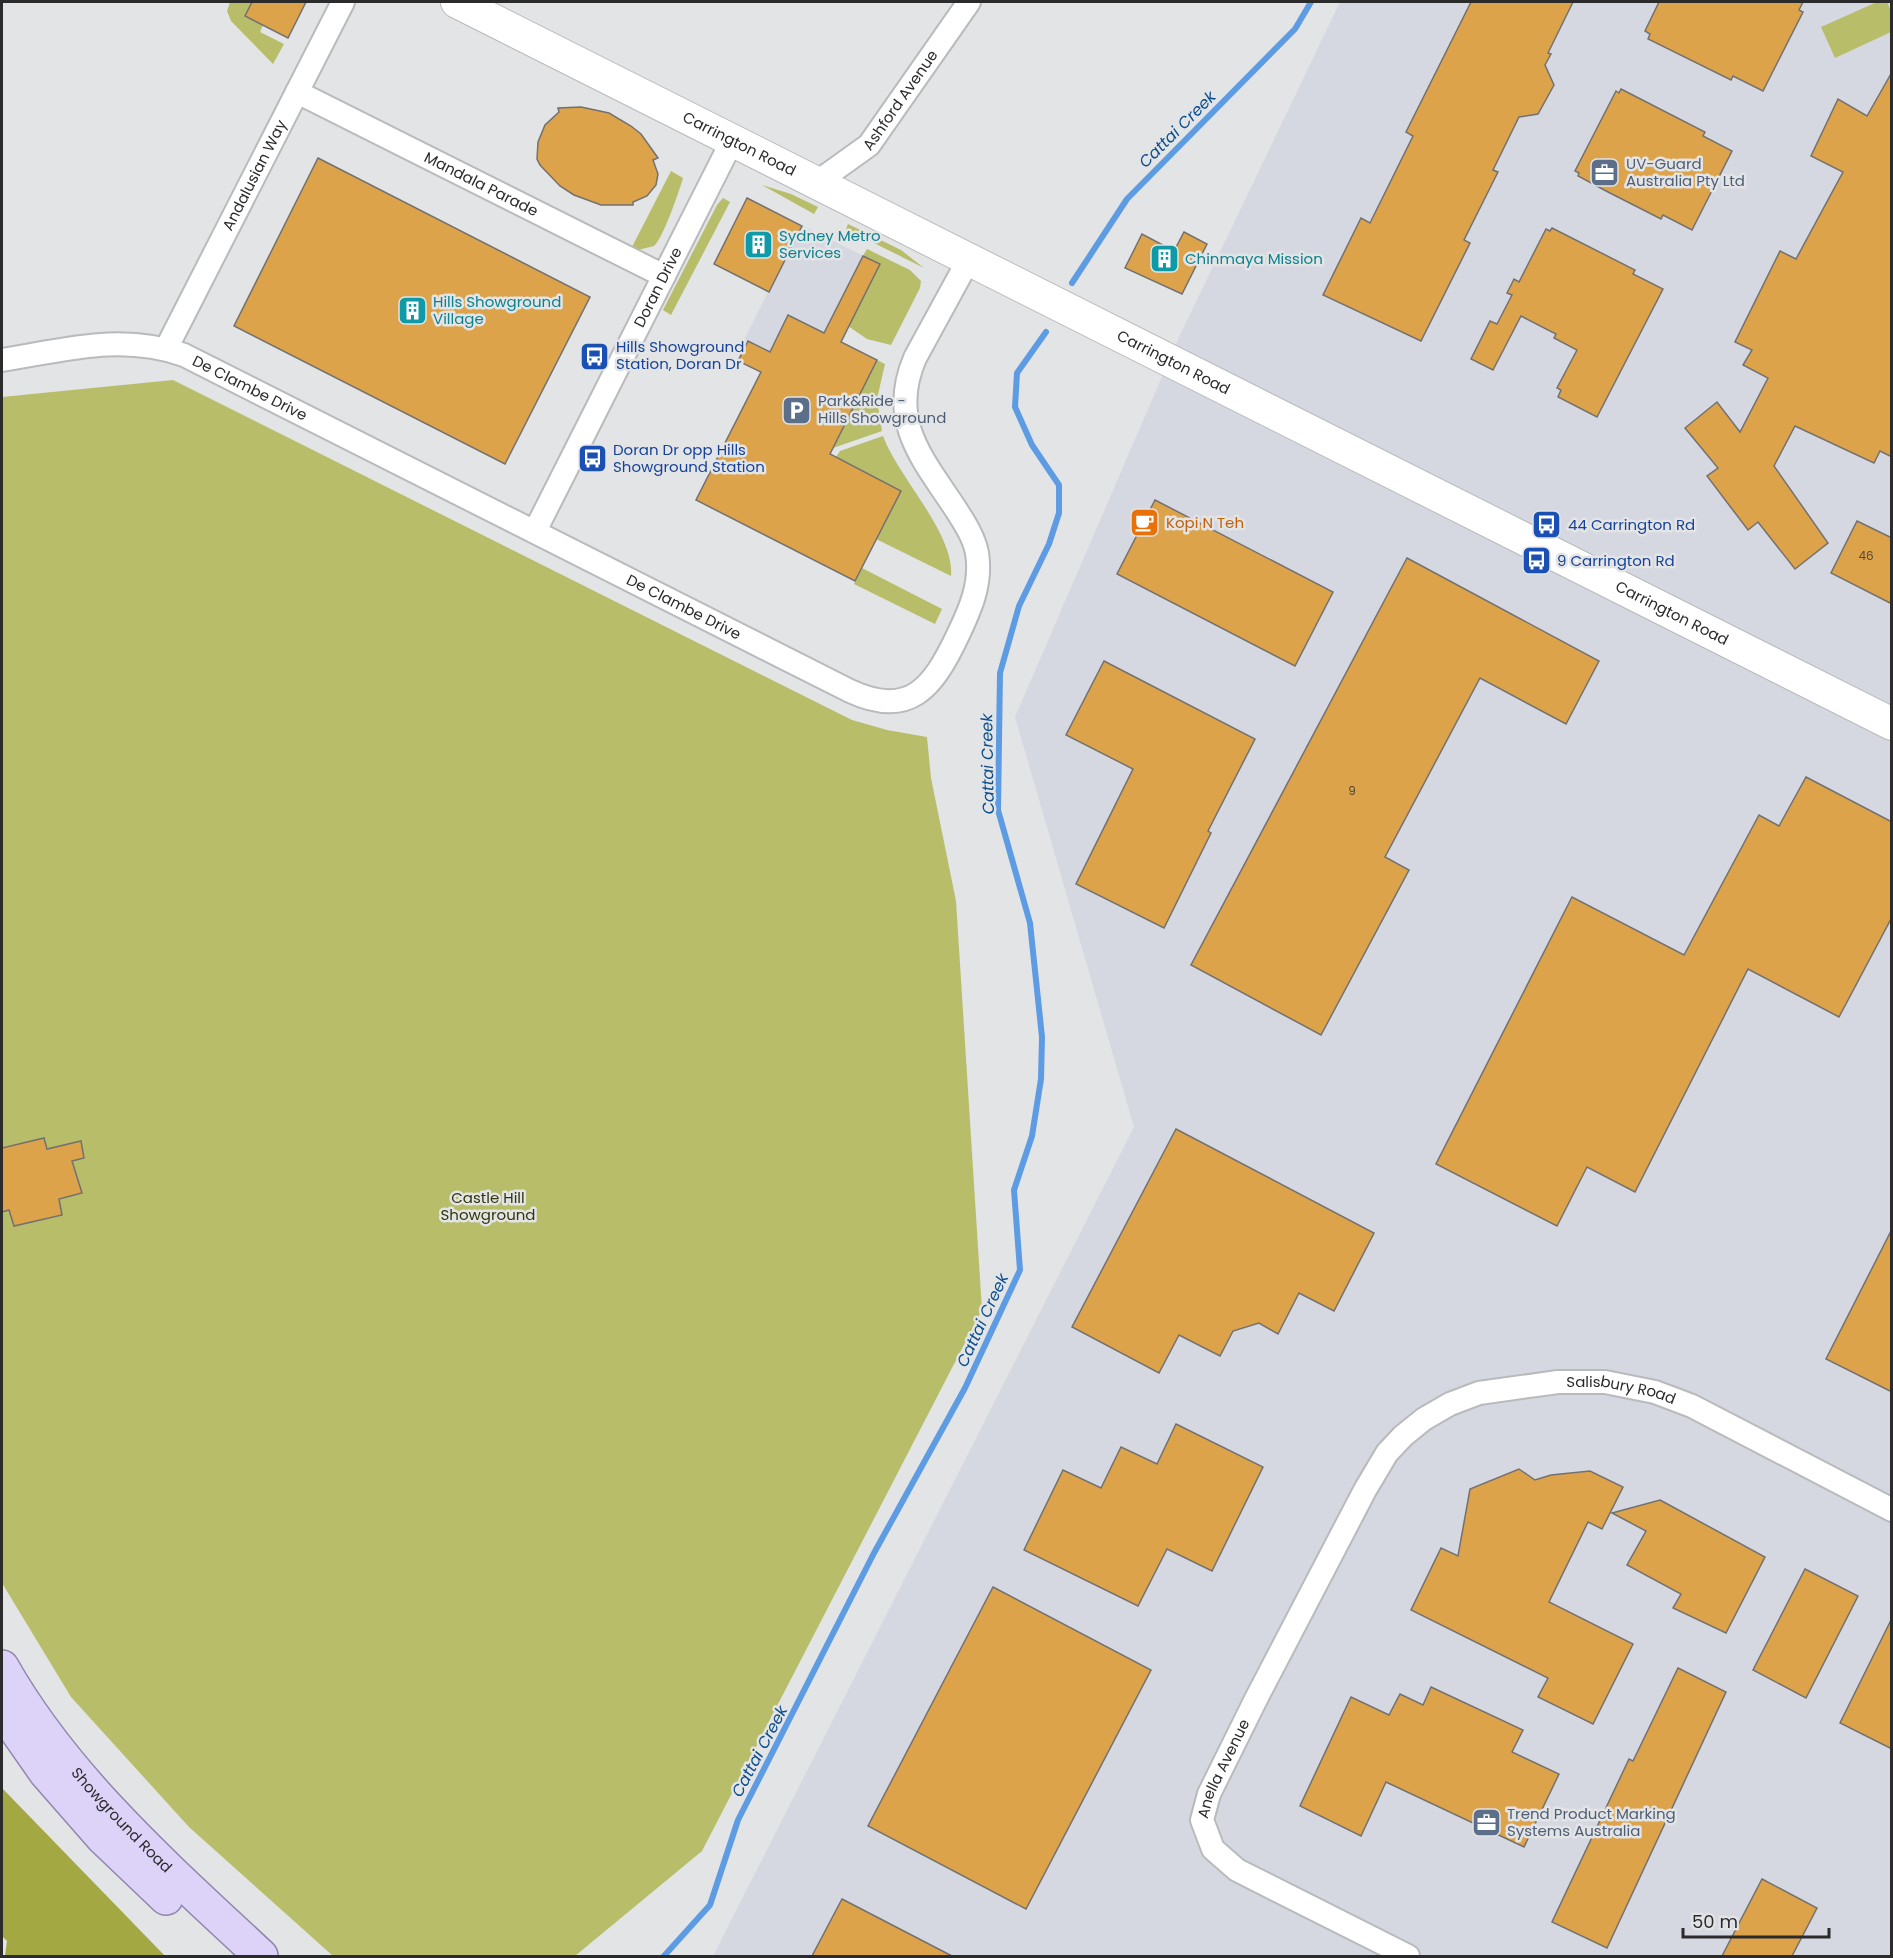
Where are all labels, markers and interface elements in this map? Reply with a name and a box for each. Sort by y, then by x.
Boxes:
street label: Ashford Avenue [857,45,942,154]
water label: Cattai Creek [1134,85,1222,173]
street label: Carrington Road [679,106,800,181]
street label: Andalusian Way [217,116,291,234]
street label: Mandala Parade [421,147,542,221]
place label: UV-Guard Australia Pty Ltd [1626,153,1745,191]
office icon: UV-Guard Australia Pty Ltd [1589,157,1621,189]
place label: Sydney Metro Services [779,225,881,263]
building icon: Sydney Metro Services [742,229,774,261]
street label: Doran Drive [629,243,687,331]
building icon: Chinmaya Mission [1148,243,1180,275]
place label: Chinmaya Mission [1185,248,1323,269]
place label: Hills Showground Village [433,291,561,329]
building icon: Hills Showground Village [396,295,428,327]
street label: Carrington Road [1113,325,1234,399]
place label: Hills Showground Station, Doran Dr [616,336,744,374]
bus stop icon: Hills Showground Station, Doran Dr [579,340,611,372]
street label: De Clambe Drive [189,350,311,425]
place label: Park&Ride - Hills Showground [818,390,946,428]
parking icon: Park&Ride - Hills Showground [781,394,813,426]
place label: Doran Dr opp Hills Showground Station [613,439,765,477]
bus stop icon: Doran Dr opp Hills Showground Station [576,443,608,475]
cafe icon: Kopi N Teh [1129,507,1161,539]
bus stop icon: 44 Carrington Rd [1531,509,1563,541]
place label: Kopi N Teh [1166,512,1244,533]
place label: 44 Carrington Rd [1568,514,1695,535]
bus stop icon: 9 Carrington Rd [1520,545,1552,577]
house number: 46 [1858,547,1874,564]
place label: 9 Carrington Rd [1557,550,1675,571]
street label: De Clambe Drive [623,569,745,644]
street label: Carrington Road [1612,576,1732,650]
water label: Cattai Creek [975,713,1000,815]
house number: 9 [1348,782,1356,799]
park label: Castle Hill Showground [441,1187,535,1225]
water label: Cattai Creek [951,1269,1014,1371]
street label: Salisbury Road [1566,1370,1679,1409]
water label: Cattai Creek [726,1701,794,1801]
street label: Anella Avenue [1192,1715,1254,1820]
street label: Showground Road [67,1763,177,1877]
place label: Trend Product Marking Systems Australia [1507,1803,1676,1841]
office icon: Trend Product Marking Systems Australia [1470,1807,1502,1839]
scale bar [1683,1901,1828,1939]
text: 50 m [1692,1909,1738,1934]

